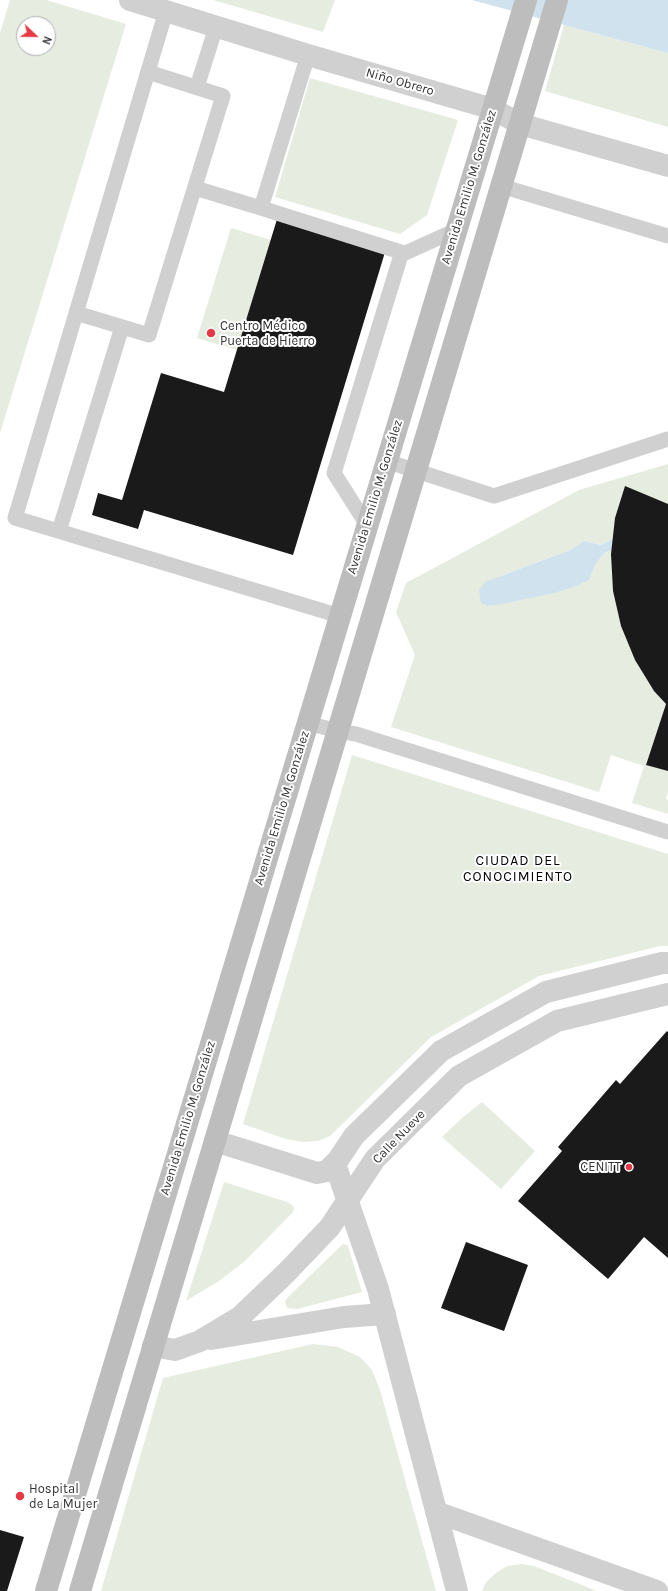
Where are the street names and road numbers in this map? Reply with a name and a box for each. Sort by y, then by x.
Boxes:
street label: Niño Obrero [364,65,436,99]
street label: Avenida Emilio M. González [438,108,500,266]
street label: Avenida Emilio M. González [344,418,406,576]
street label: Avenida Emilio M. González [251,729,313,887]
street label: Avenida Emilio M. González [157,1039,219,1197]
street label: Calle Nueve [369,1107,429,1167]

